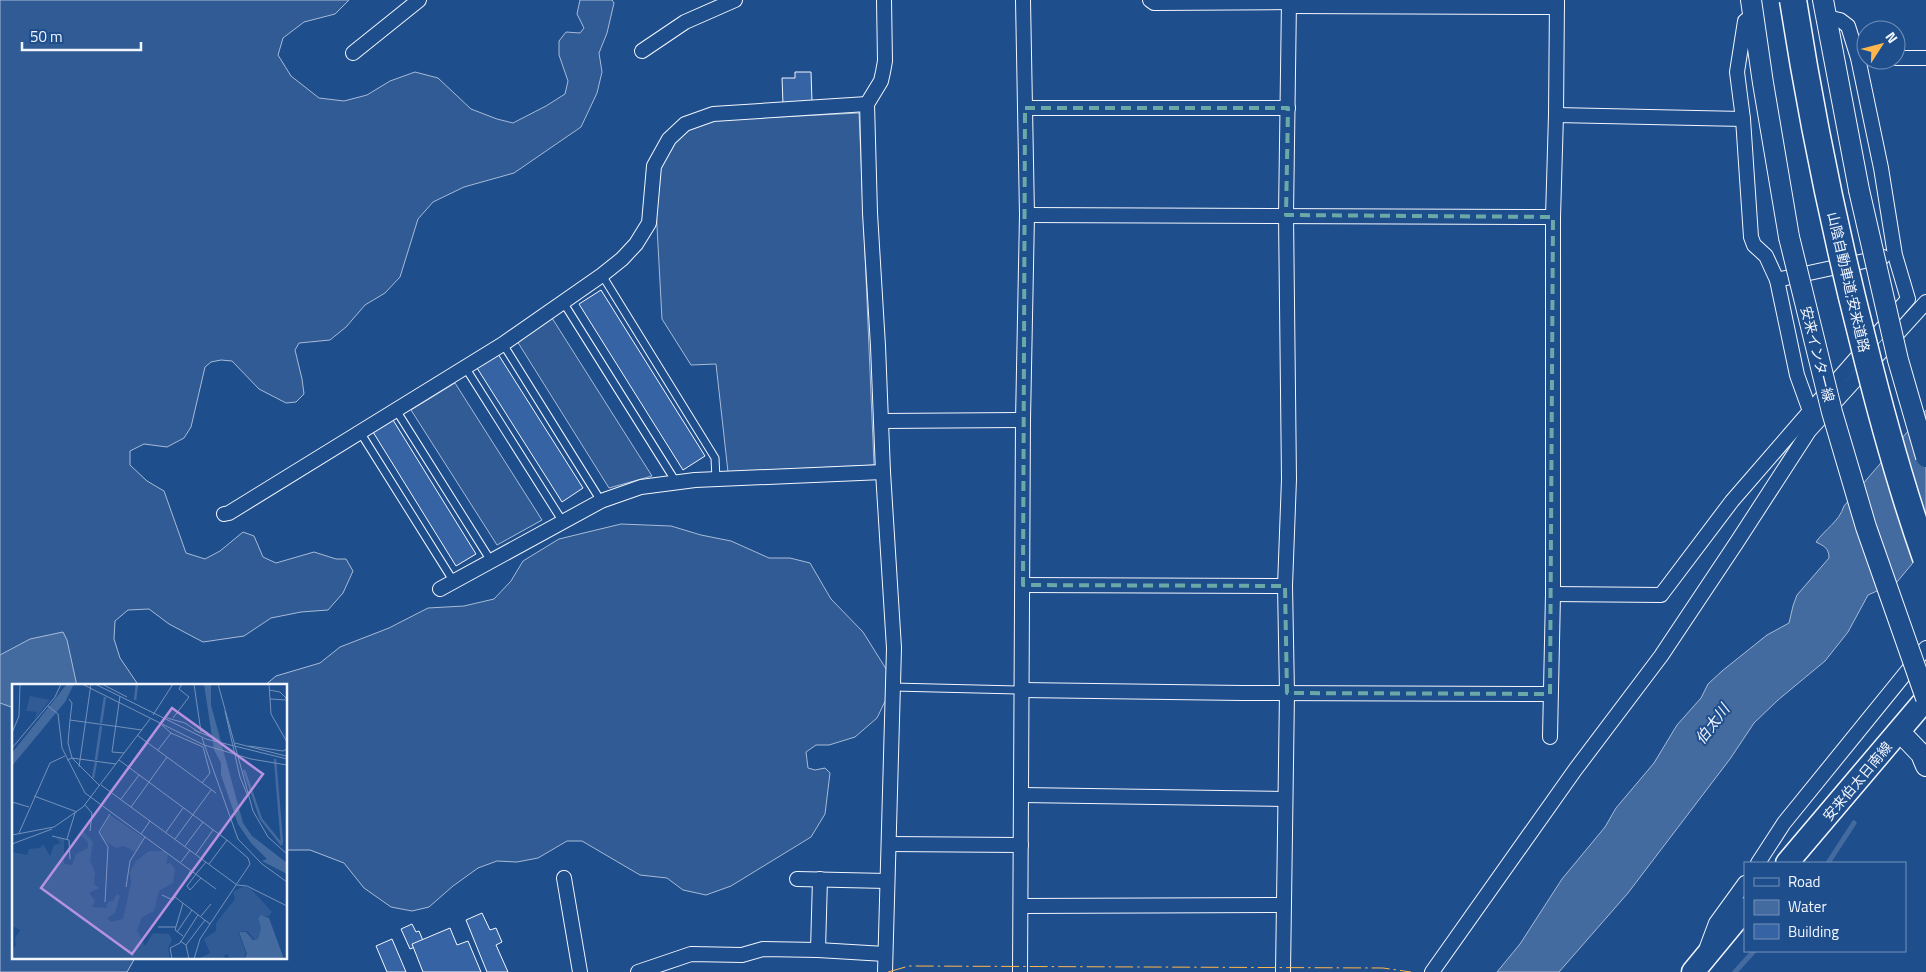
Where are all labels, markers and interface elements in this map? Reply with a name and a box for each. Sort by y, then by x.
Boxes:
scale bar [22,20,141,52]
north arrow [1856,20,1906,70]
text: 50 m [30,25,63,48]
text: N [1881,27,1903,47]
street label: 山陰自動車道;安来道路 [1823,210,1875,354]
street label: 安来インター線 [1796,304,1840,404]
inset map [12,684,288,960]
water label: 伯太川 [1689,698,1736,749]
street label: 安来伯太日南線 [1817,737,1897,825]
legend [1744,862,1906,952]
text: Road [1788,870,1820,893]
text: Water [1788,895,1827,918]
text: Building [1788,920,1839,943]

